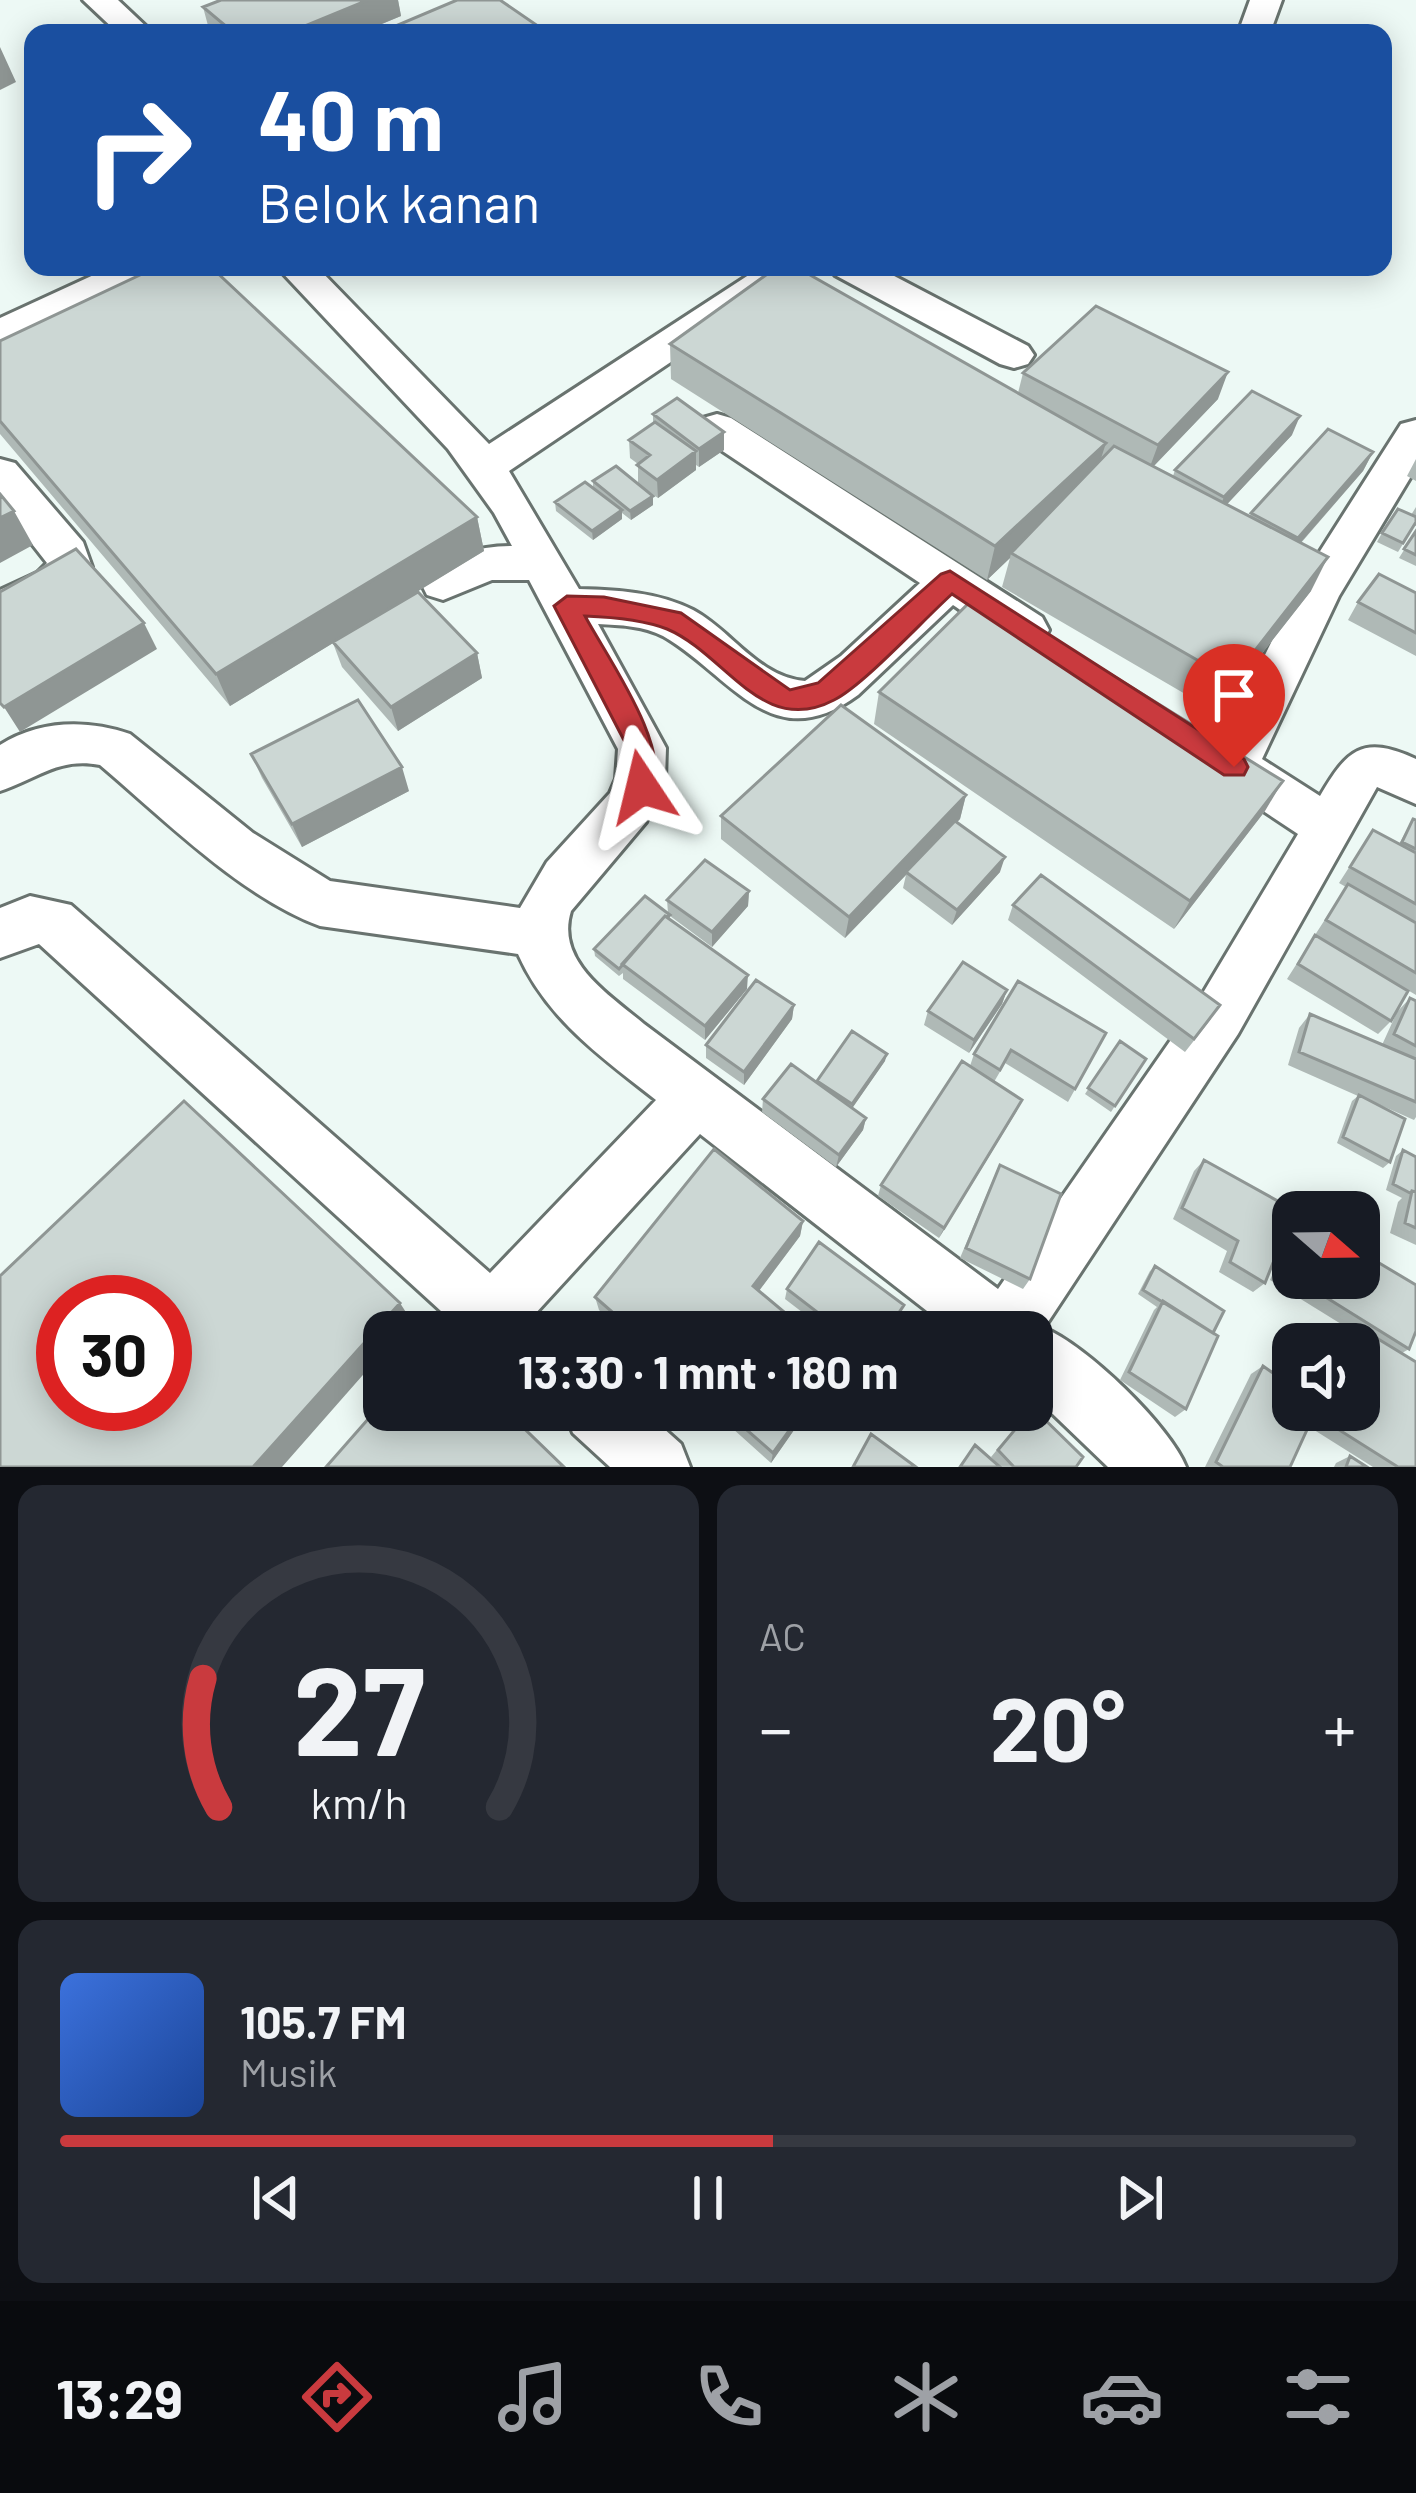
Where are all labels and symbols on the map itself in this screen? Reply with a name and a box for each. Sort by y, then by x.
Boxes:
pin [1183,644,1285,767]
position arrow [579,724,705,850]
north arrow [1272,1191,1380,1299]
speed limit sign: 30 [36,1275,192,1431]

